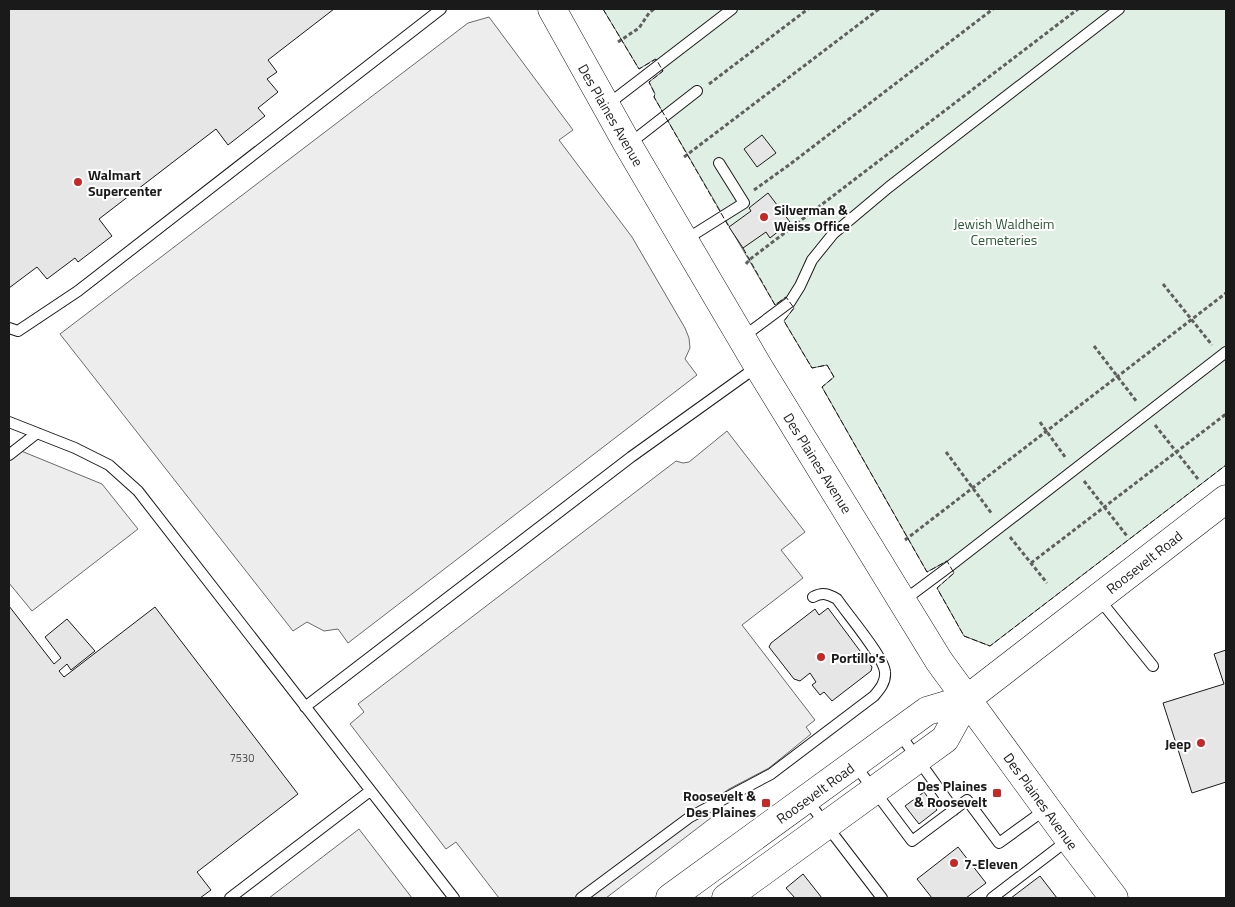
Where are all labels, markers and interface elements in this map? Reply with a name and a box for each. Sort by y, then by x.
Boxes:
street label: Des Plaines Avenue [573,60,649,170]
place label: Walmart Supercenter [88,164,162,201]
marker: Walmart Supercenter [72,176,84,188]
place label: Silverman & Weiss Office [774,199,850,236]
marker: Silverman & Weiss Office [758,211,770,223]
park label: Jewish Waldheim Cemeteries [953,213,1055,250]
street label: Des Plaines Avenue [779,409,857,517]
street label: Roosevelt Road [1101,525,1187,599]
place label: Portillo's [831,647,886,668]
marker: Portillo's [815,651,827,663]
place label: Jeep [1165,733,1191,754]
marker: Jeep [1195,737,1207,749]
street label: Des Plaines Avenue [999,748,1083,854]
house number: 7530 [230,750,254,766]
street label: Roosevelt Road [772,757,858,829]
place label: Des Plaines & Roosevelt [914,775,987,812]
place label: Roosevelt & Des Plaines [683,785,756,822]
marker: Des Plaines & Roosevelt [991,787,1003,799]
marker: Roosevelt & Des Plaines [760,797,772,809]
place label: 7-Eleven [964,853,1018,874]
marker: 7-Eleven [948,857,960,869]

